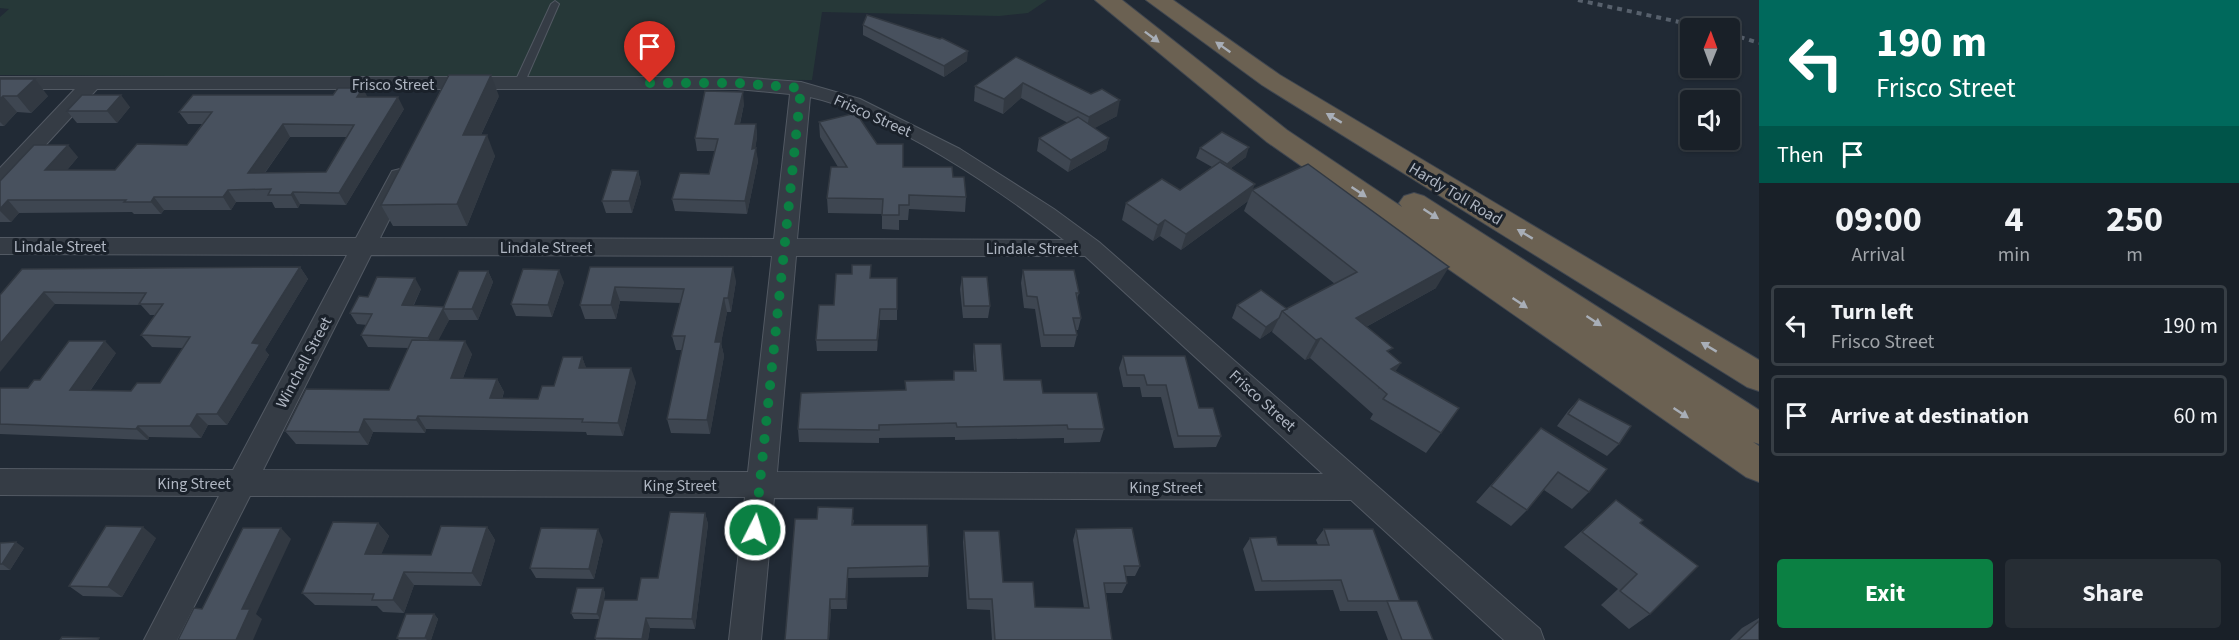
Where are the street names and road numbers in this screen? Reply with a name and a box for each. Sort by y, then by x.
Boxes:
street label: Frisco Street [352,74,435,96]
street label: Frisco Street [830,89,915,143]
street label: Hardy Toll Road [1405,157,1506,230]
street label: Lindale Street [14,236,107,258]
street label: Lindale Street [500,237,593,259]
street label: Lindale Street [986,238,1079,260]
street label: Winchell Street [271,312,337,412]
street label: Frisco Street [1224,365,1301,437]
street label: King Street [157,473,231,495]
street label: King Street [643,475,717,497]
street label: King Street [1129,477,1203,499]

